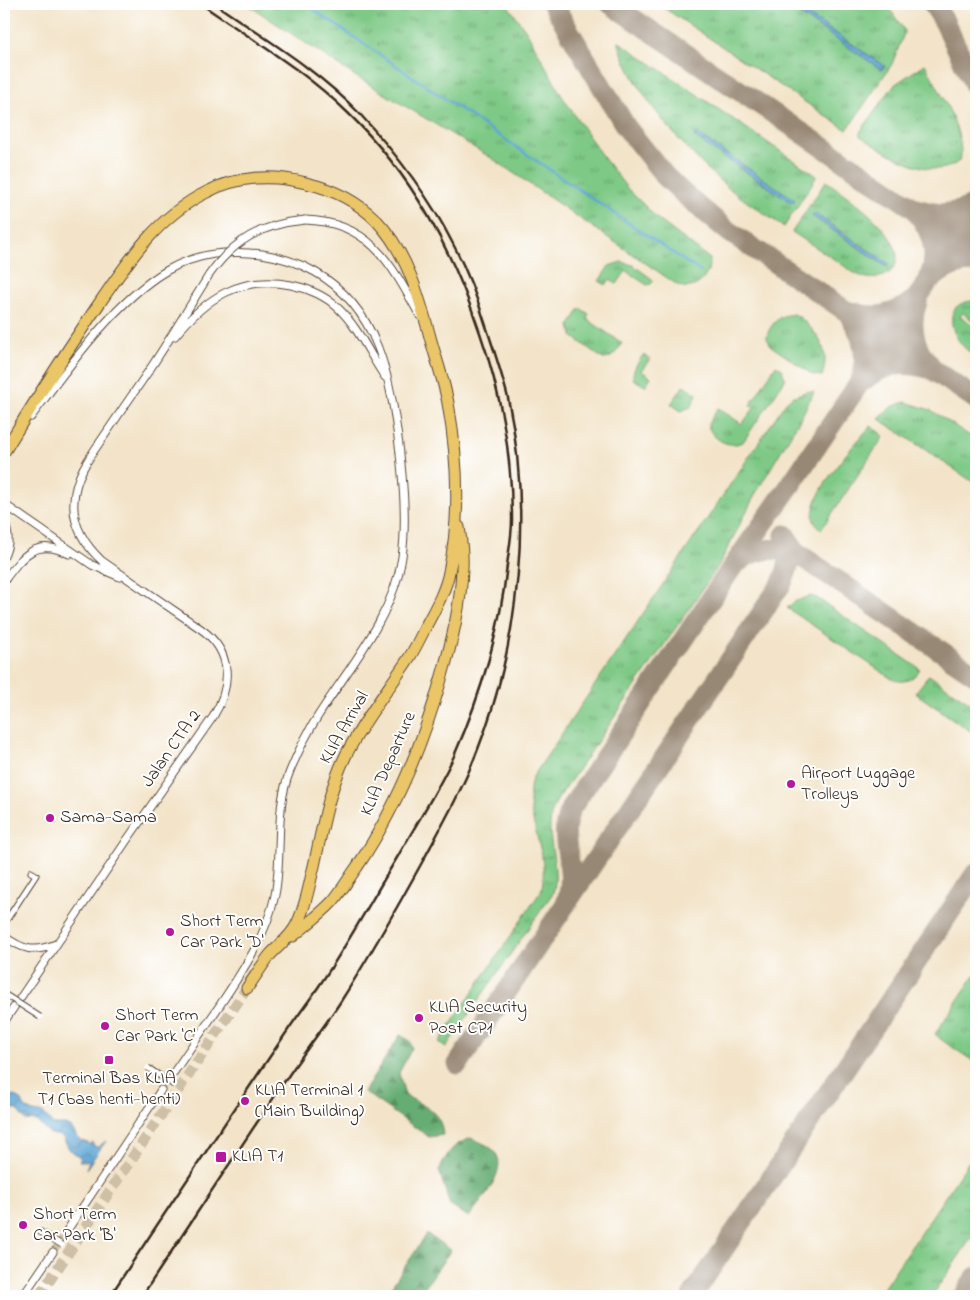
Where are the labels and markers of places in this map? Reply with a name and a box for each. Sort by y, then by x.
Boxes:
place label: Airport Luggage Trolleys [801,761,916,808]
marker: Airport Luggage Trolleys [785,778,797,790]
place label: Sama-Sama [60,805,157,831]
marker: Sama-Sama [44,812,56,824]
place label: Short Term Car Park 'D' [180,909,264,956]
marker: Short Term Car Park 'D' [164,926,176,938]
place label: KLIA Security Post CP1 [429,995,527,1042]
place label: Short Term Car Park 'C' [115,1003,199,1050]
marker: KLIA Security Post CP1 [413,1012,425,1024]
marker: Short Term Car Park 'C' [99,1020,111,1032]
marker: Terminal Bas KLIA T1 (bas henti-henti) [103,1054,115,1066]
place label: Terminal Bas KLIA T1 (bas henti-henti) [38,1066,180,1113]
place label: KLIA Terminal 1 (Main Building) [255,1078,364,1126]
marker: KLIA Terminal 1 (Main Building) [239,1095,251,1107]
place label: KLIA T1 [232,1144,284,1170]
marker: KLIA T1 [214,1150,228,1164]
place label: Short Term Car Park 'B' [33,1202,117,1249]
marker: Short Term Car Park 'B' [17,1219,29,1231]

